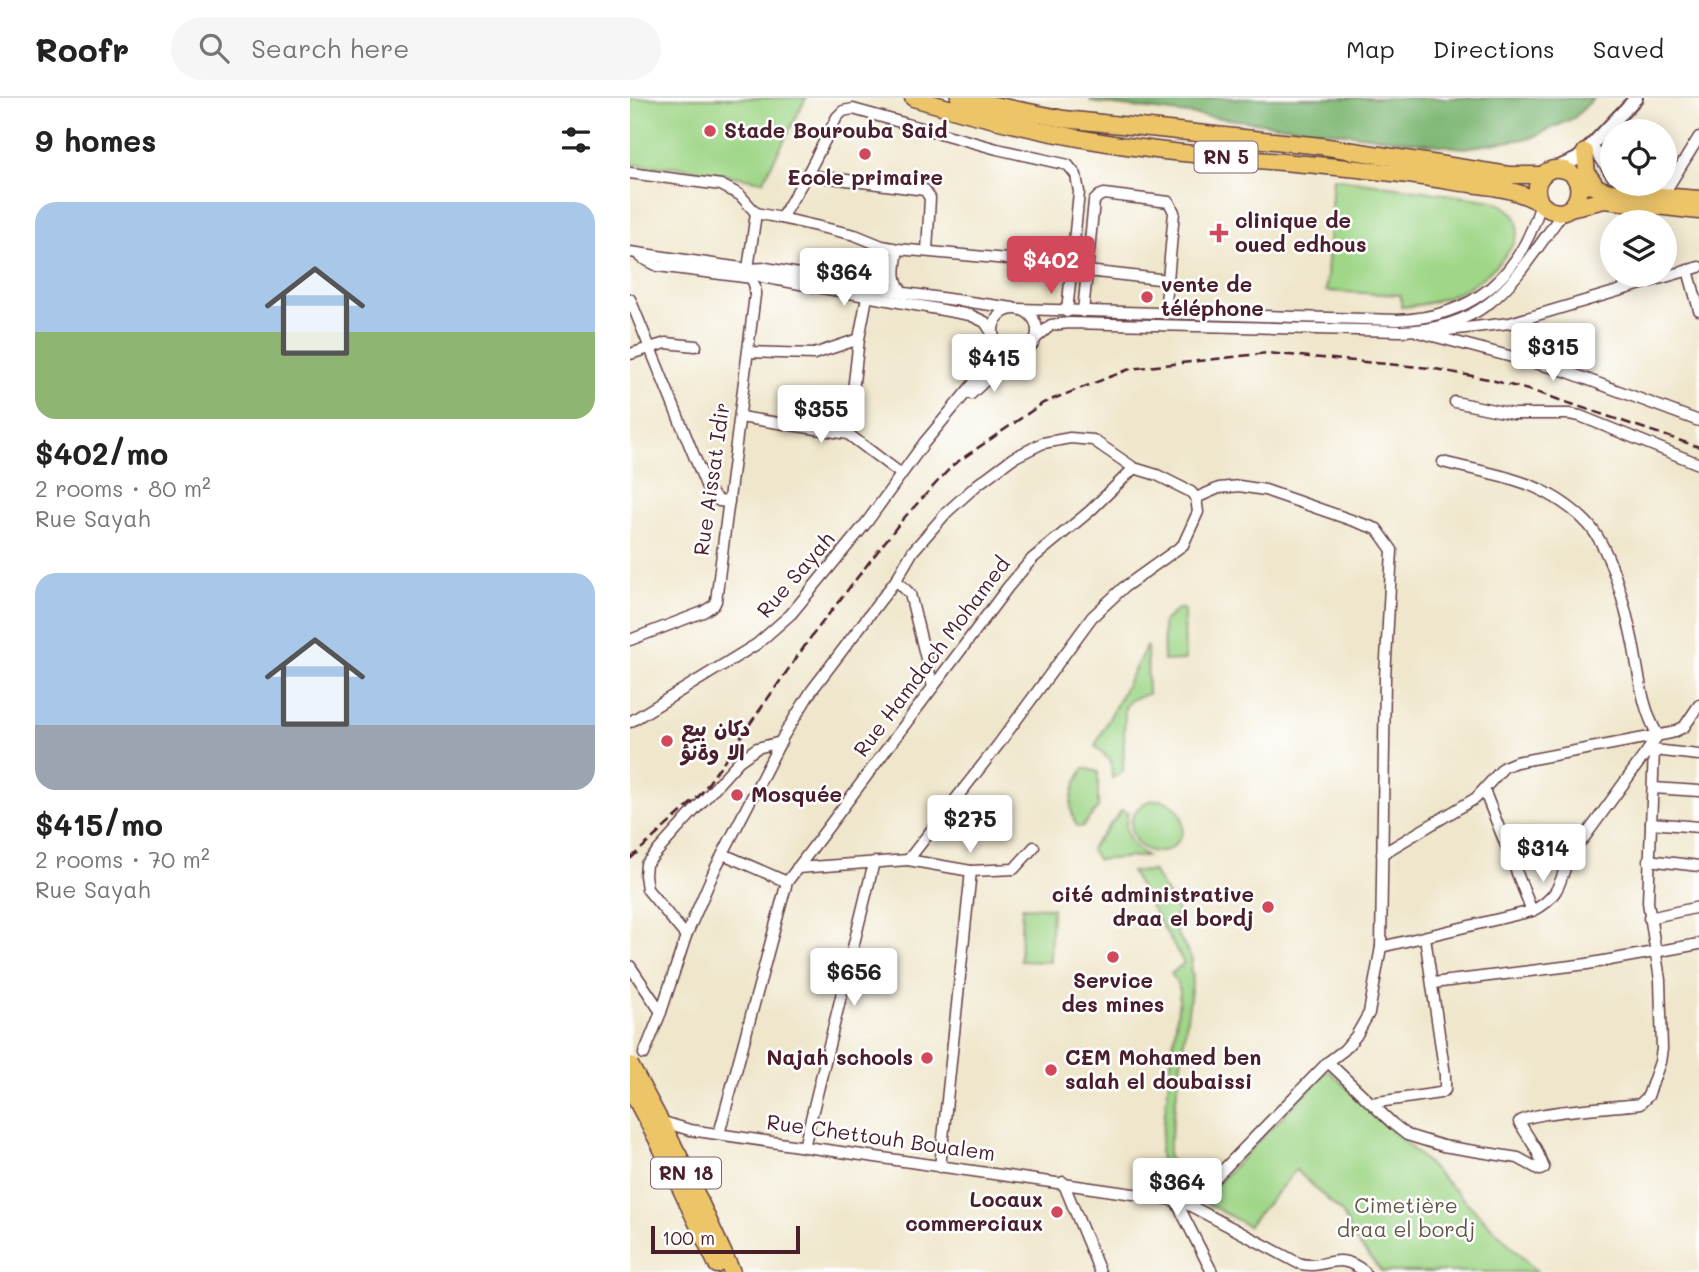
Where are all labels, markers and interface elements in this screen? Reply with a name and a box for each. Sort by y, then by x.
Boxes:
search box [171,17,661,80]
text: Roofr [35,27,129,70]
icon: search [195,29,233,67]
text: Search here [251,31,409,65]
text: Map [1346,33,1395,64]
text: Directions [1433,33,1555,64]
text: Saved [1593,33,1664,64]
place label: Stade Bourouba Said [724,116,948,143]
map controls [1600,119,1677,287]
button: locate [1600,119,1677,196]
text: 9 homes [35,120,156,160]
icon: filters [557,121,595,159]
marker: Stade Bourouba Said [702,123,718,139]
road number: RN 5 [1194,142,1258,172]
marker: Ecole primaire [857,146,873,162]
place label: Ecole primaire [787,163,943,190]
place label: clinique de oued edhous [1235,206,1367,257]
button: layers [1600,210,1677,287]
marker: clinique de oued edhous [1209,223,1229,243]
pin: $402 [1010,236,1092,296]
text: $402 [1023,244,1079,274]
icon: home [252,248,378,374]
pin: $364 [803,248,885,308]
text: $364 [816,256,872,286]
place label: vente de téléphone [1161,270,1264,321]
marker: vente de téléphone [1139,289,1155,305]
pin: $315 [1512,324,1594,383]
text: $315 [1527,331,1579,361]
pin: $415 [953,334,1035,394]
text: $415 [968,342,1020,372]
pin: $355 [780,386,862,445]
text: $355 [794,393,848,423]
street label: Rue Aissat Idir [686,400,735,557]
text: $402/mo [35,433,168,473]
text: 2 rooms · 80 m² [35,473,211,503]
text: Rue Sayah [35,503,151,533]
street label: Rue Sayah [750,525,840,623]
street label: Rue Hamdach Mohamed [847,551,1015,762]
icon: home [252,619,378,745]
place label: دكان بيع الا وةنؤ [679,714,750,766]
marker: دكان بيع الا وةنؤ [659,733,675,749]
place label: Mosquée [751,780,842,807]
marker: Mosquée [729,787,745,803]
pin: $275 [929,796,1011,855]
text: $275 [943,803,997,833]
text: $415/mo [35,804,163,844]
pin: $314 [1502,824,1584,884]
text: $314 [1517,832,1569,862]
text: 2 rooms · 70 m² [35,844,210,874]
text: Rue Sayah [35,874,151,904]
place label: cité administrative draa el bordj [1052,880,1254,931]
marker: cité administrative draa el bordj [1260,899,1276,915]
pin: $656 [813,948,895,1008]
marker: Service des mines [1105,949,1121,965]
text: $656 [826,956,882,986]
place label: Service des mines [1062,966,1164,1017]
place label: Najah schools [767,1043,913,1070]
place label: CEM Mohamed ben salah el doubaissi [1065,1043,1261,1094]
marker: Najah schools [919,1050,935,1066]
marker: CEM Mohamed ben salah el doubaissi [1043,1062,1059,1078]
street label: Rue Chettouh Boualem [765,1107,997,1166]
road number: RN 18 [651,1158,721,1189]
pin: $364 [1136,1158,1218,1218]
text: $364 [1149,1166,1205,1196]
place label: Locaux commerciaux [905,1185,1043,1236]
park label: Cimetière draa el bordj [1337,1191,1475,1242]
marker: Locaux commerciaux [1049,1204,1065,1220]
scale bar [651,1223,800,1255]
text: 100 m [662,1225,715,1250]

